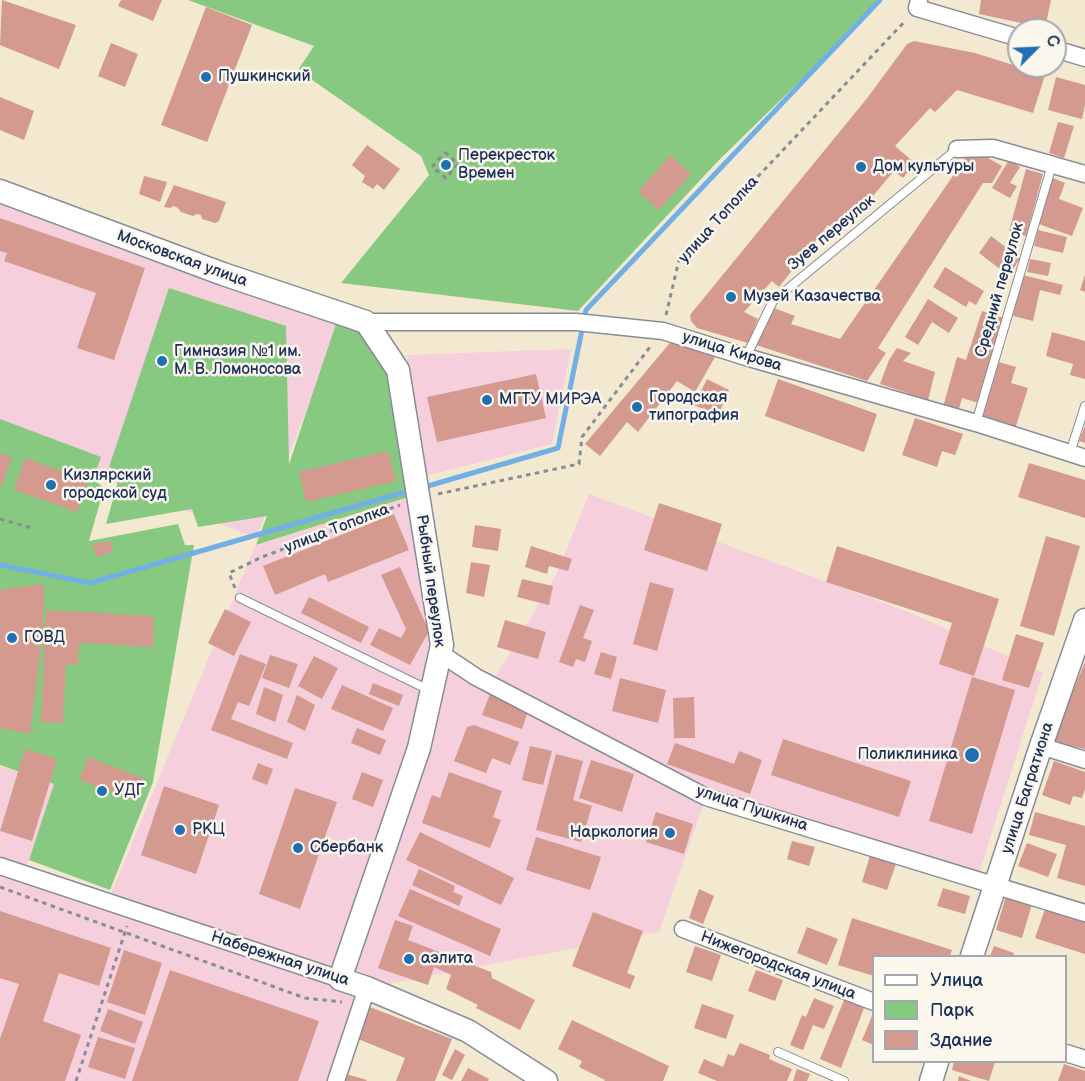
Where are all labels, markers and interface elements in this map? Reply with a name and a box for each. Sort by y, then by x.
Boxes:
north arrow [1007,18,1067,78]
text: С [1041,32,1063,50]
place label: Пушкинский [218,67,311,87]
marker: Пушкинский [199,70,213,84]
place label: Перекресток Времен [458,146,555,184]
place label: Дом культуры [873,157,974,177]
marker: Перекресток Времен [439,158,453,172]
marker: Дом культуры [854,160,868,174]
street label: улица Тополка [675,173,763,267]
street label: Зуев переулок [785,191,879,275]
street label: Средний переулок [972,220,1028,360]
street label: Московская улица [114,226,250,292]
place label: Музей Казачества [743,287,881,307]
marker: Музей Казачества [724,290,738,304]
street label: улица Кирова [680,328,784,376]
place label: Гимназия №1 им. М. В. Ломоносова [174,342,301,380]
marker: Гимназия №1 им. М. В. Ломоносова [155,354,169,368]
place label: Городская типография [649,388,739,426]
place label: МГТУ МИРЭА [499,390,601,410]
marker: МГТУ МИРЭА [480,393,494,407]
marker: Городская типография [630,400,644,414]
place label: Кизлярский городской суд [63,466,167,504]
marker: Кизлярский городской суд [44,478,58,492]
street label: улица Тополка [282,500,392,558]
street label: Рыбный переулок [411,513,449,649]
place label: ГОВД [24,628,65,648]
marker: ГОВД [5,631,19,645]
street label: улица Багратиона [998,720,1058,856]
place label: Поликлиника [858,745,958,765]
marker: Поликлиника [963,746,981,764]
place label: УДГ [114,781,145,801]
street label: улица Пушкина [694,782,810,836]
marker: УДГ [95,784,109,798]
place label: РКЦ [192,820,225,840]
marker: РКЦ [173,823,187,837]
place label: Наркология [570,823,658,843]
marker: Наркология [663,826,677,840]
place label: Сбербанк [310,838,383,858]
marker: Сбербанк [291,841,305,855]
street label: Набережная улица [209,928,351,990]
street label: Нижегородская улица [698,928,858,1004]
place label: аэлита [421,949,473,969]
marker: аэлита [402,952,416,966]
legend [872,955,1067,1063]
text: Улица [930,970,983,991]
text: Парк [930,1000,974,1021]
text: Здание [930,1030,992,1051]

